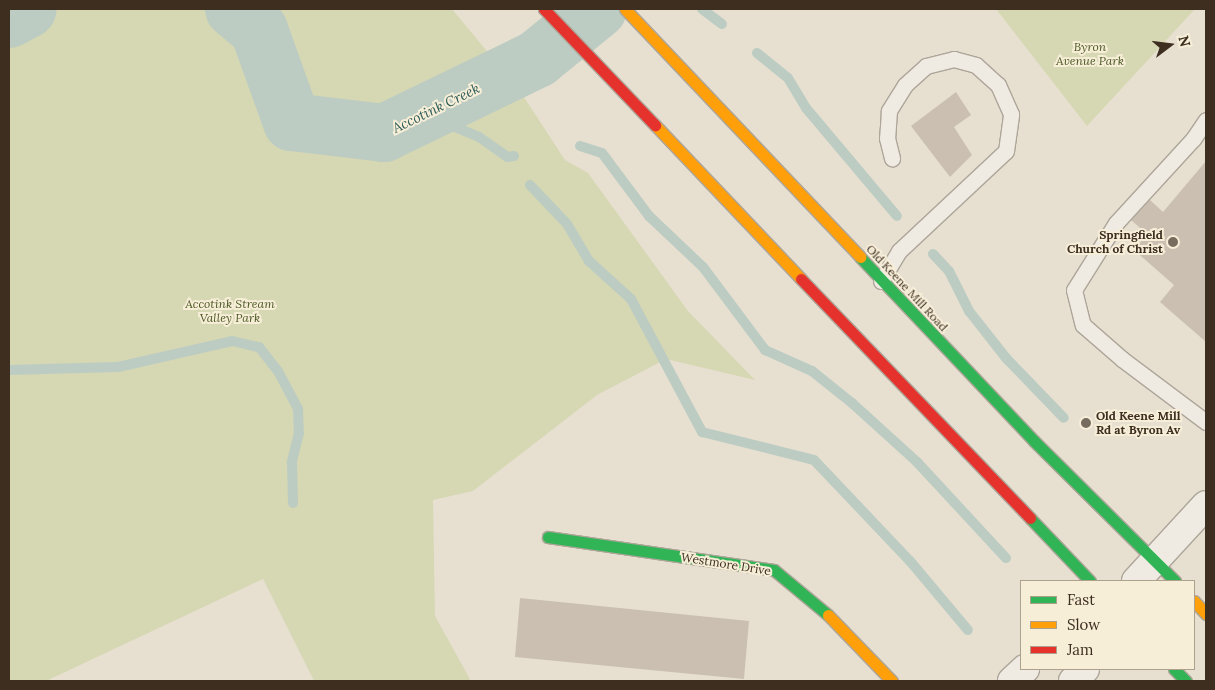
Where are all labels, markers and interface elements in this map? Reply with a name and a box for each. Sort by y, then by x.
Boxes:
north arrow [1145,20,1195,70]
text: N [1174,34,1195,49]
park label: Byron Avenue Park [1056,40,1124,68]
water label: Accotink Creek [390,80,482,136]
place label: Springfield Church of Christ [1067,228,1163,256]
marker: Springfield Church of Christ [1167,236,1179,248]
street label: Old Keene Mill Road [863,242,951,334]
park label: Accotink Stream Valley Park [185,297,275,325]
place label: Old Keene Mill Rd at Byron Av [1096,409,1180,437]
marker: Old Keene Mill Rd at Byron Av [1080,417,1092,429]
street label: Westmore Drive [680,550,772,578]
legend [1020,580,1195,670]
text: Fast [1067,590,1095,609]
text: Slow [1067,615,1100,634]
text: Jam [1067,640,1094,659]

